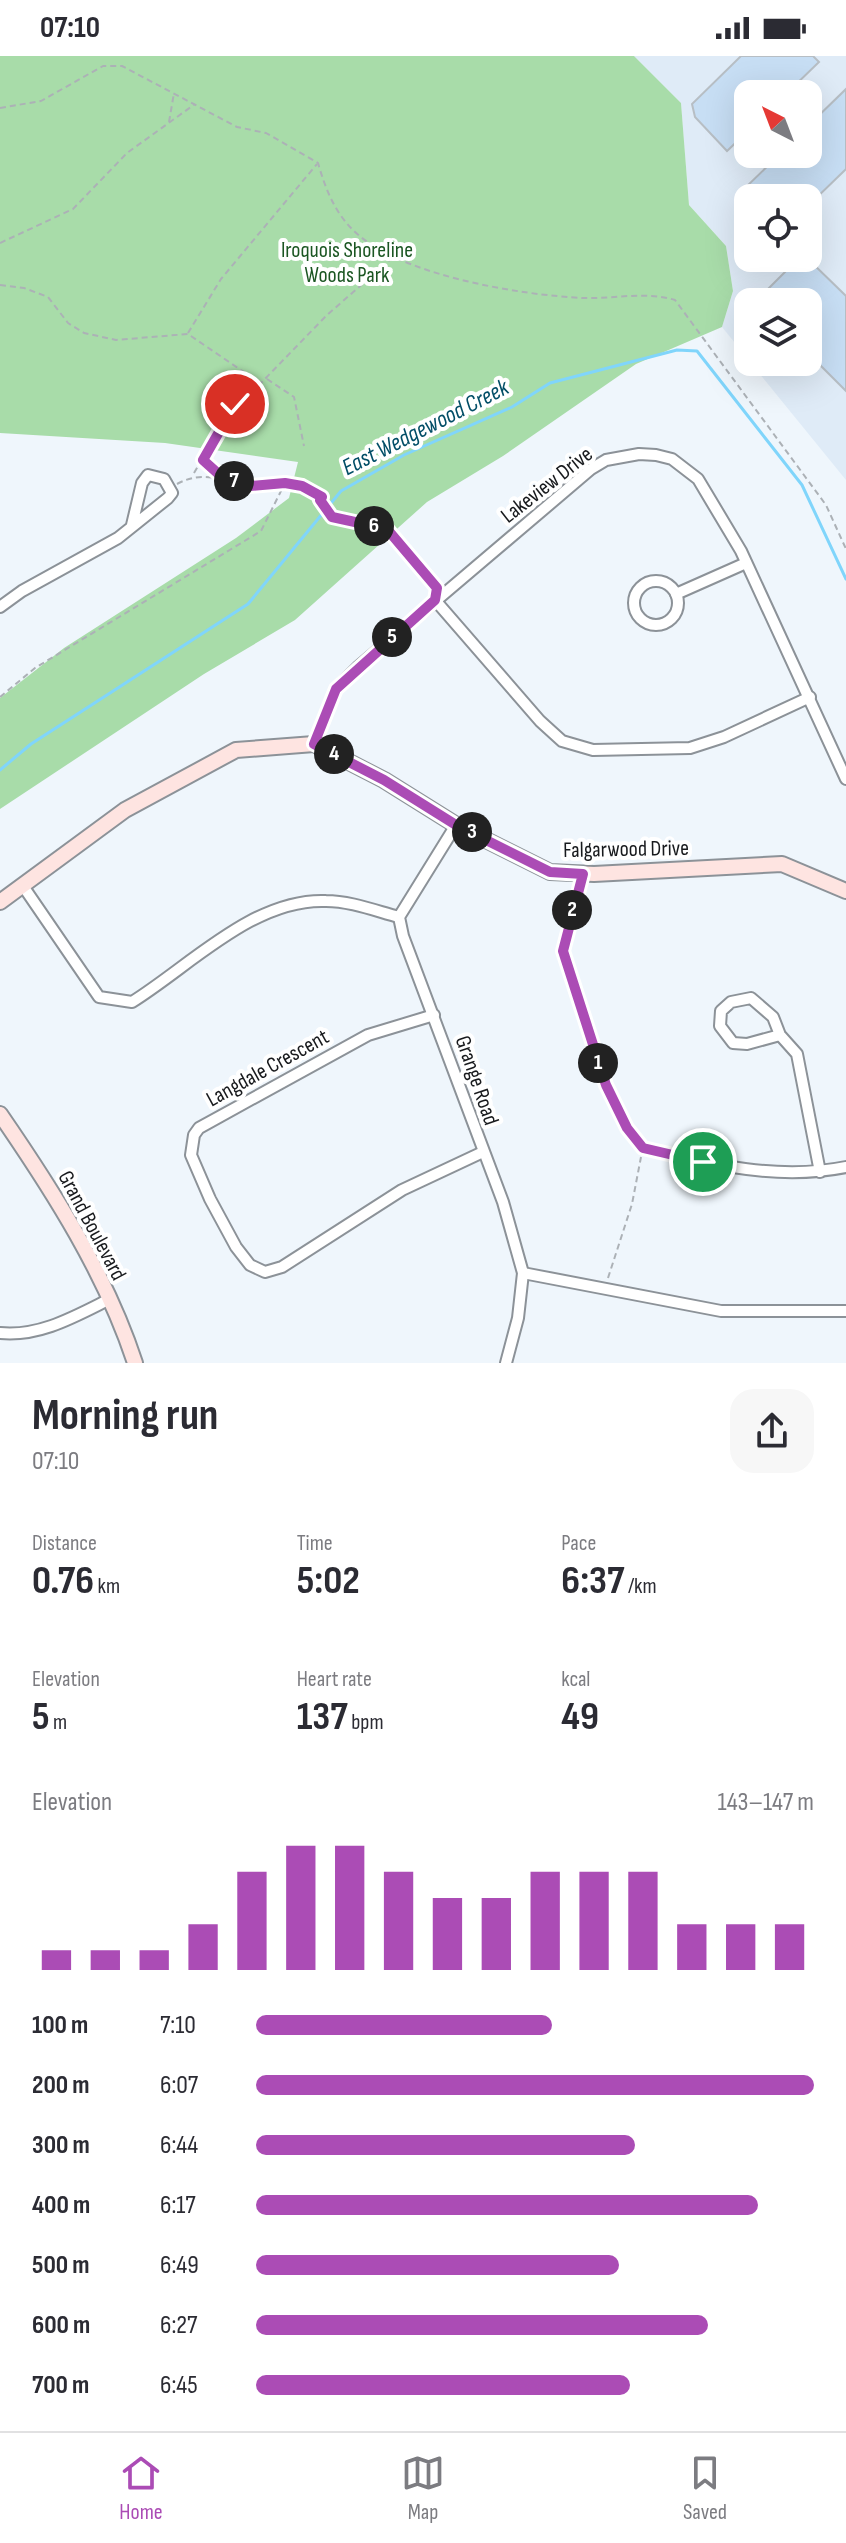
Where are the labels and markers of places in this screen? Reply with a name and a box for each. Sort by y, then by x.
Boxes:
pin [201,370,269,438]
pin: 7 [214,461,254,501]
pin: 6 [354,506,394,546]
pin: 5 [372,617,412,657]
pin: 4 [314,734,354,774]
pin: 3 [452,812,492,852]
pin: 2 [552,890,592,930]
pin: 1 [578,1043,618,1083]
pin [669,1128,737,1196]

